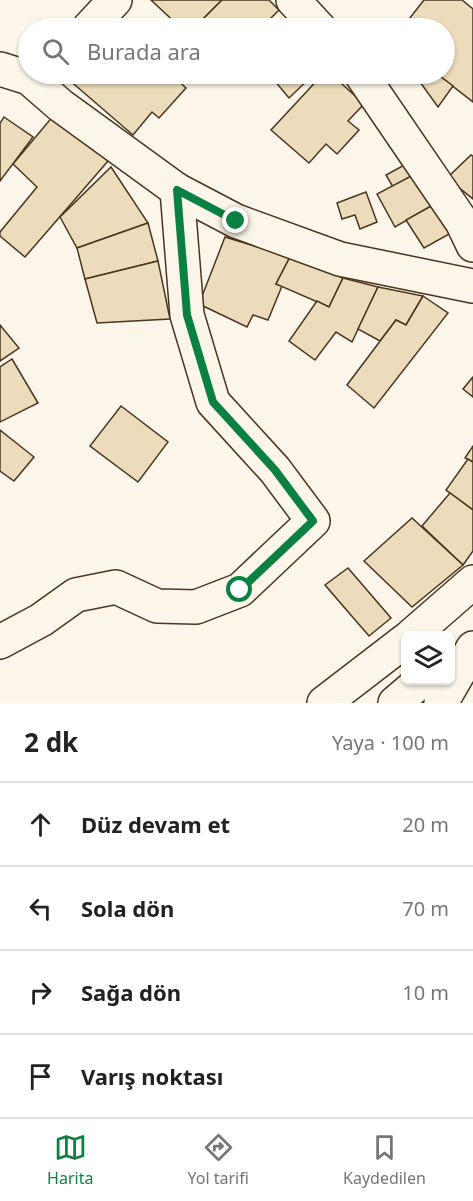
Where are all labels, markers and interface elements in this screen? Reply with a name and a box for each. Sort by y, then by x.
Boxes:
search box [18,18,455,84]
icon: search [39,35,72,68]
text: Burada ara [87,36,201,66]
route end [222,207,248,233]
route start [226,576,252,602]
map controls [401,631,455,685]
button: layers [401,631,455,685]
text: 2 dk [24,724,78,760]
text: Yaya · 100 m [332,729,449,756]
icon: ahead [24,808,57,841]
text: Düz devam et [81,809,230,839]
text: 20 m [402,811,449,838]
icon: left [24,892,57,925]
text: Sola dön [81,893,174,923]
text: 70 m [402,895,449,922]
icon: right [24,976,57,1009]
text: Sağa dön [81,977,181,1007]
text: 10 m [402,979,449,1006]
icon: arrive [24,1060,57,1093]
text: Varış noktası [81,1061,223,1091]
tab: Harita [47,1131,93,1189]
tab: Yol tarifi [188,1131,249,1189]
tab: Kaydedilen [343,1131,426,1189]

